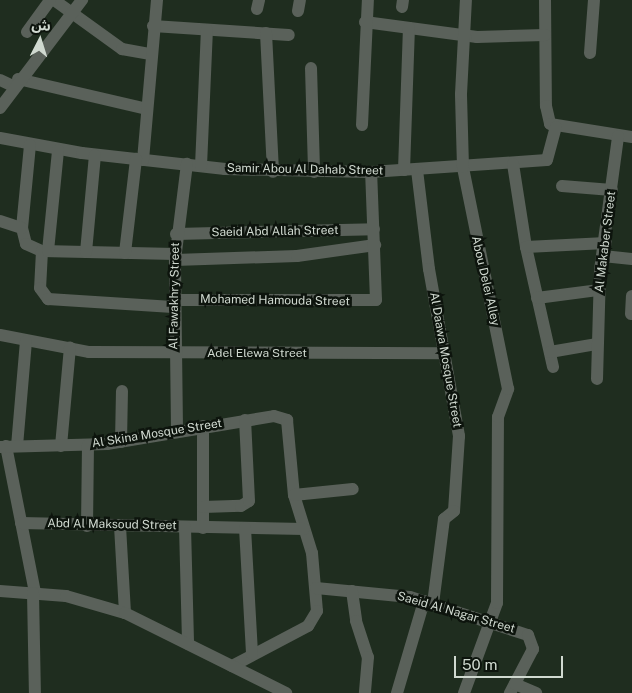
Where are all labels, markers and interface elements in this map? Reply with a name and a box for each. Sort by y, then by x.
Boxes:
north arrow [15,15,65,65]
text: ش [31,16,52,34]
street label: Samir Abou Al Dahab Street [227,161,383,179]
street label: Al Makaber Street [593,190,619,294]
street label: Saeid Abd Allah Street [211,224,339,240]
street label: Abou Delei Alley [468,235,502,327]
street label: Al Fawakhry Street [167,242,183,350]
street label: Al Daawa Mosque Street [426,291,464,429]
street label: Mohamed Hamouda Street [200,292,350,310]
street label: Adel Elewa Street [207,347,307,361]
street label: Al Skina Mosque Street [91,417,223,451]
street label: Abd Al Maksoud Street [47,517,177,533]
street label: Saeid Al Nagar Street [395,589,517,637]
scale bar [457,646,566,678]
text: 50 m [462,656,497,673]

